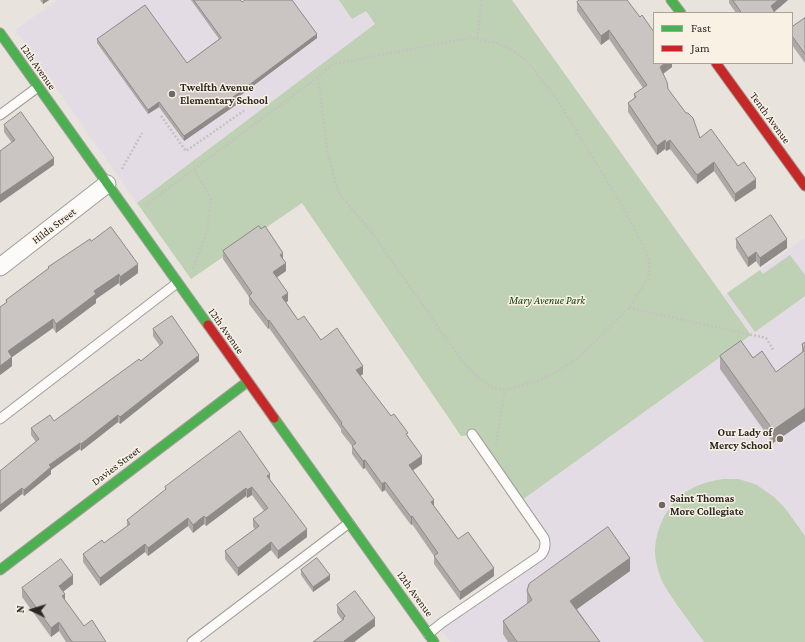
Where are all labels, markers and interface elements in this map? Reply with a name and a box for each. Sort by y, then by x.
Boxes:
legend [653,12,793,64]
text: Fast [691,21,711,35]
text: Jam [691,41,710,55]
street label: 12th Avenue [17,42,59,92]
place label: Twelfth Avenue Elementary School [180,81,268,107]
marker: Twelfth Avenue Elementary School [167,89,177,99]
street label: Tenth Avenue [747,90,793,146]
street label: Hilda Street [29,205,79,247]
park label: Mary Avenue Park [509,294,585,308]
street label: 12th Avenue [205,306,247,356]
place label: Our Lady of Mercy School [709,426,772,452]
marker: Our Lady of Mercy School [775,434,785,444]
street label: Davies Street [89,443,143,489]
place label: Saint Thomas More Collegiate [670,492,744,518]
marker: Saint Thomas More Collegiate [657,500,667,510]
street label: 12th Avenue [394,569,436,619]
north arrow [12,590,52,630]
text: N [14,605,26,613]

